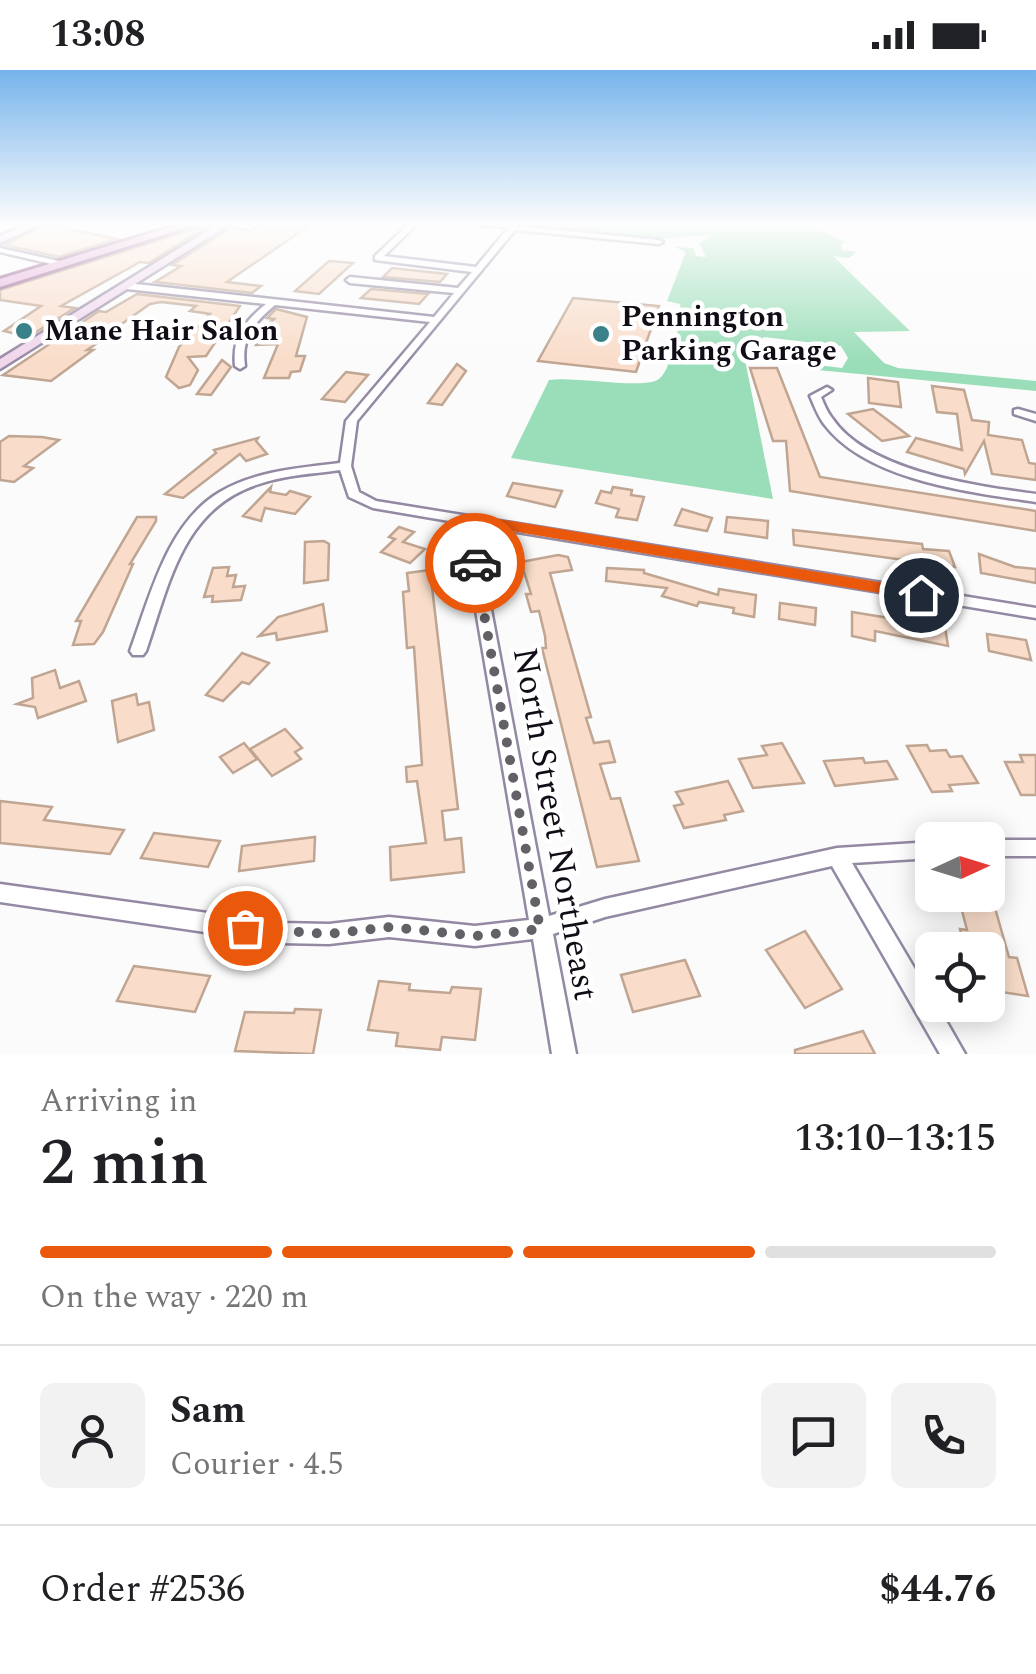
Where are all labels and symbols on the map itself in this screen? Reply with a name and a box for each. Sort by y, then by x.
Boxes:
place label: Pennington Parking Garage [621,294,837,374]
place label: Mane Hair Salon [44,308,279,354]
marker: Mane Hair Salon [13,320,35,342]
marker: Pennington Parking Garage [590,323,612,345]
courier [425,513,525,613]
pin [879,553,964,638]
street label: North Street Northeast [498,643,612,1005]
north arrow [915,822,1005,912]
pin [203,886,288,971]

